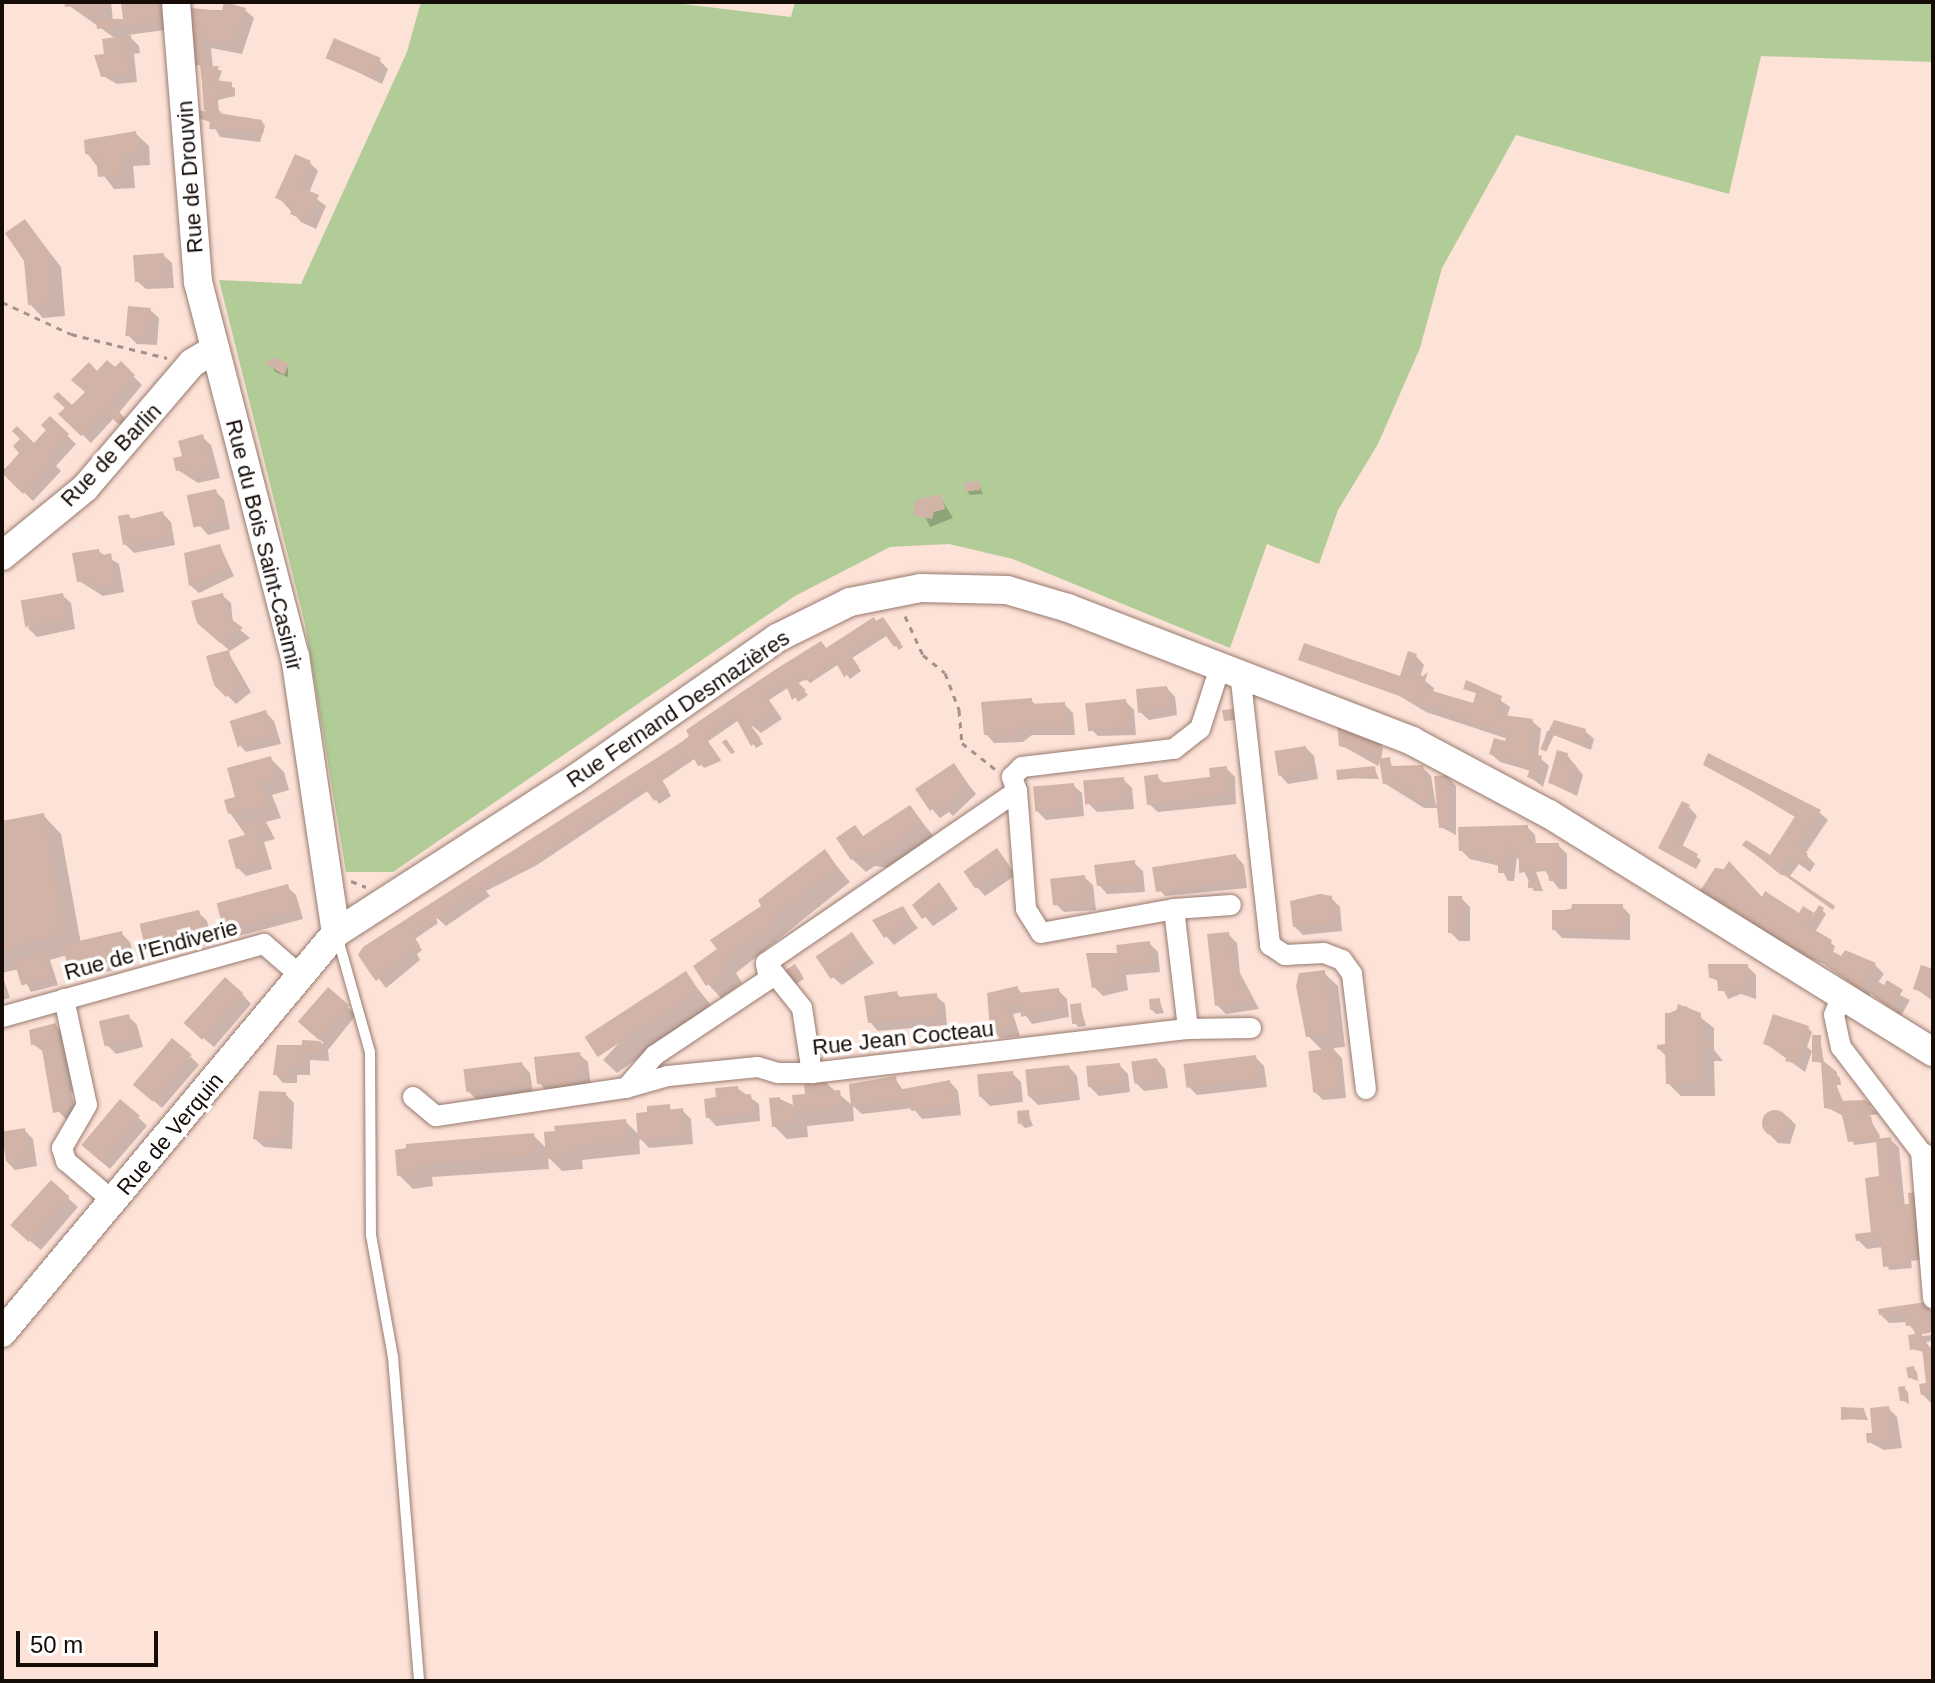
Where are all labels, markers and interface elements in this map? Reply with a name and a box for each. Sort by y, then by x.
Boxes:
street label: Rue de Drouvin [172,100,208,254]
street label: Rue de Barlin [55,398,167,512]
street label: Rue du Bois Saint-Casimir [220,417,308,673]
street label: Rue Fernand Desmazières [562,625,794,793]
street label: Rue de l’Endiverie [61,914,241,986]
street label: Rue Jean Cocteau [811,1015,995,1061]
street label: Rue de Verquin [111,1067,229,1201]
scale bar [20,1615,162,1665]
text: 50 m [30,1631,83,1658]

